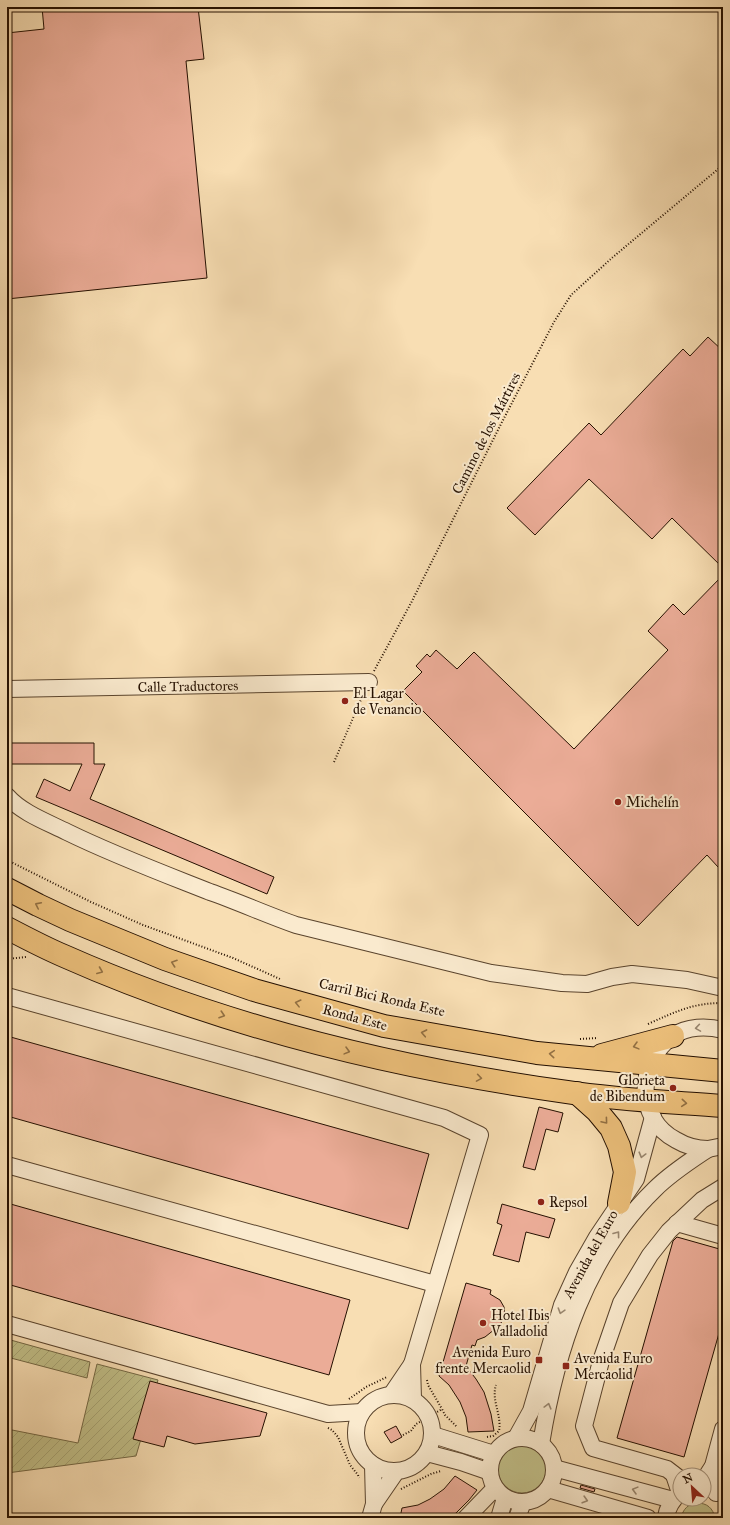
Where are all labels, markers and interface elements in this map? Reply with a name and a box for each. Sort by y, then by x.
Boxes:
street label: Camino de los Mártires [448,370,524,497]
street label: Calle Traductores [137,677,239,696]
place label: El Lagar de Venancio [353,685,421,718]
marker: El Lagar de Venancio [340,696,350,706]
place label: Michelín [626,794,679,811]
marker: Michelín [613,797,623,807]
one-way arrow [35,902,42,910]
one-way arrow [171,959,178,967]
one-way arrow [96,966,103,974]
street label: Carril Bici Ronda Este [317,974,447,1020]
one-way arrow [295,999,301,1007]
street label: Ronda Este [321,1000,389,1034]
one-way arrow [218,1011,225,1019]
one-way arrow [695,1023,701,1032]
one-way arrow [421,1029,427,1038]
one-way arrow [632,1041,639,1050]
one-way arrow [343,1046,350,1055]
one-way arrow [549,1050,555,1059]
place label: Glorieta de Bibendum [590,1072,665,1105]
one-way arrow [476,1073,482,1082]
marker: Glorieta de Bibendum [668,1083,678,1093]
one-way arrow [681,1098,687,1107]
one-way arrow [600,1116,607,1123]
one-way arrow [638,1152,646,1158]
place label: Repsol [549,1194,588,1211]
marker: Repsol [536,1197,546,1207]
street label: Avenida del Euro [559,1207,622,1302]
one-way arrow [612,1232,619,1239]
place label: Hotel Ibis Valladolid [490,1307,549,1340]
one-way arrow [557,1307,566,1314]
marker: Hotel Ibis Valladolid [478,1318,488,1328]
place label: Avenida Euro frente Mercaolid [435,1344,531,1377]
place label: Avenida Euro Mercaolid [573,1350,652,1383]
marker: Avenida Euro frente Mercaolid [534,1355,544,1365]
marker: Avenida Euro Mercaolid [561,1361,571,1371]
one-way arrow [544,1402,552,1409]
north arrow [672,1467,712,1507]
text: N [681,1470,695,1486]
one-way arrow [632,1486,639,1495]
one-way arrow [582,1495,589,1504]

